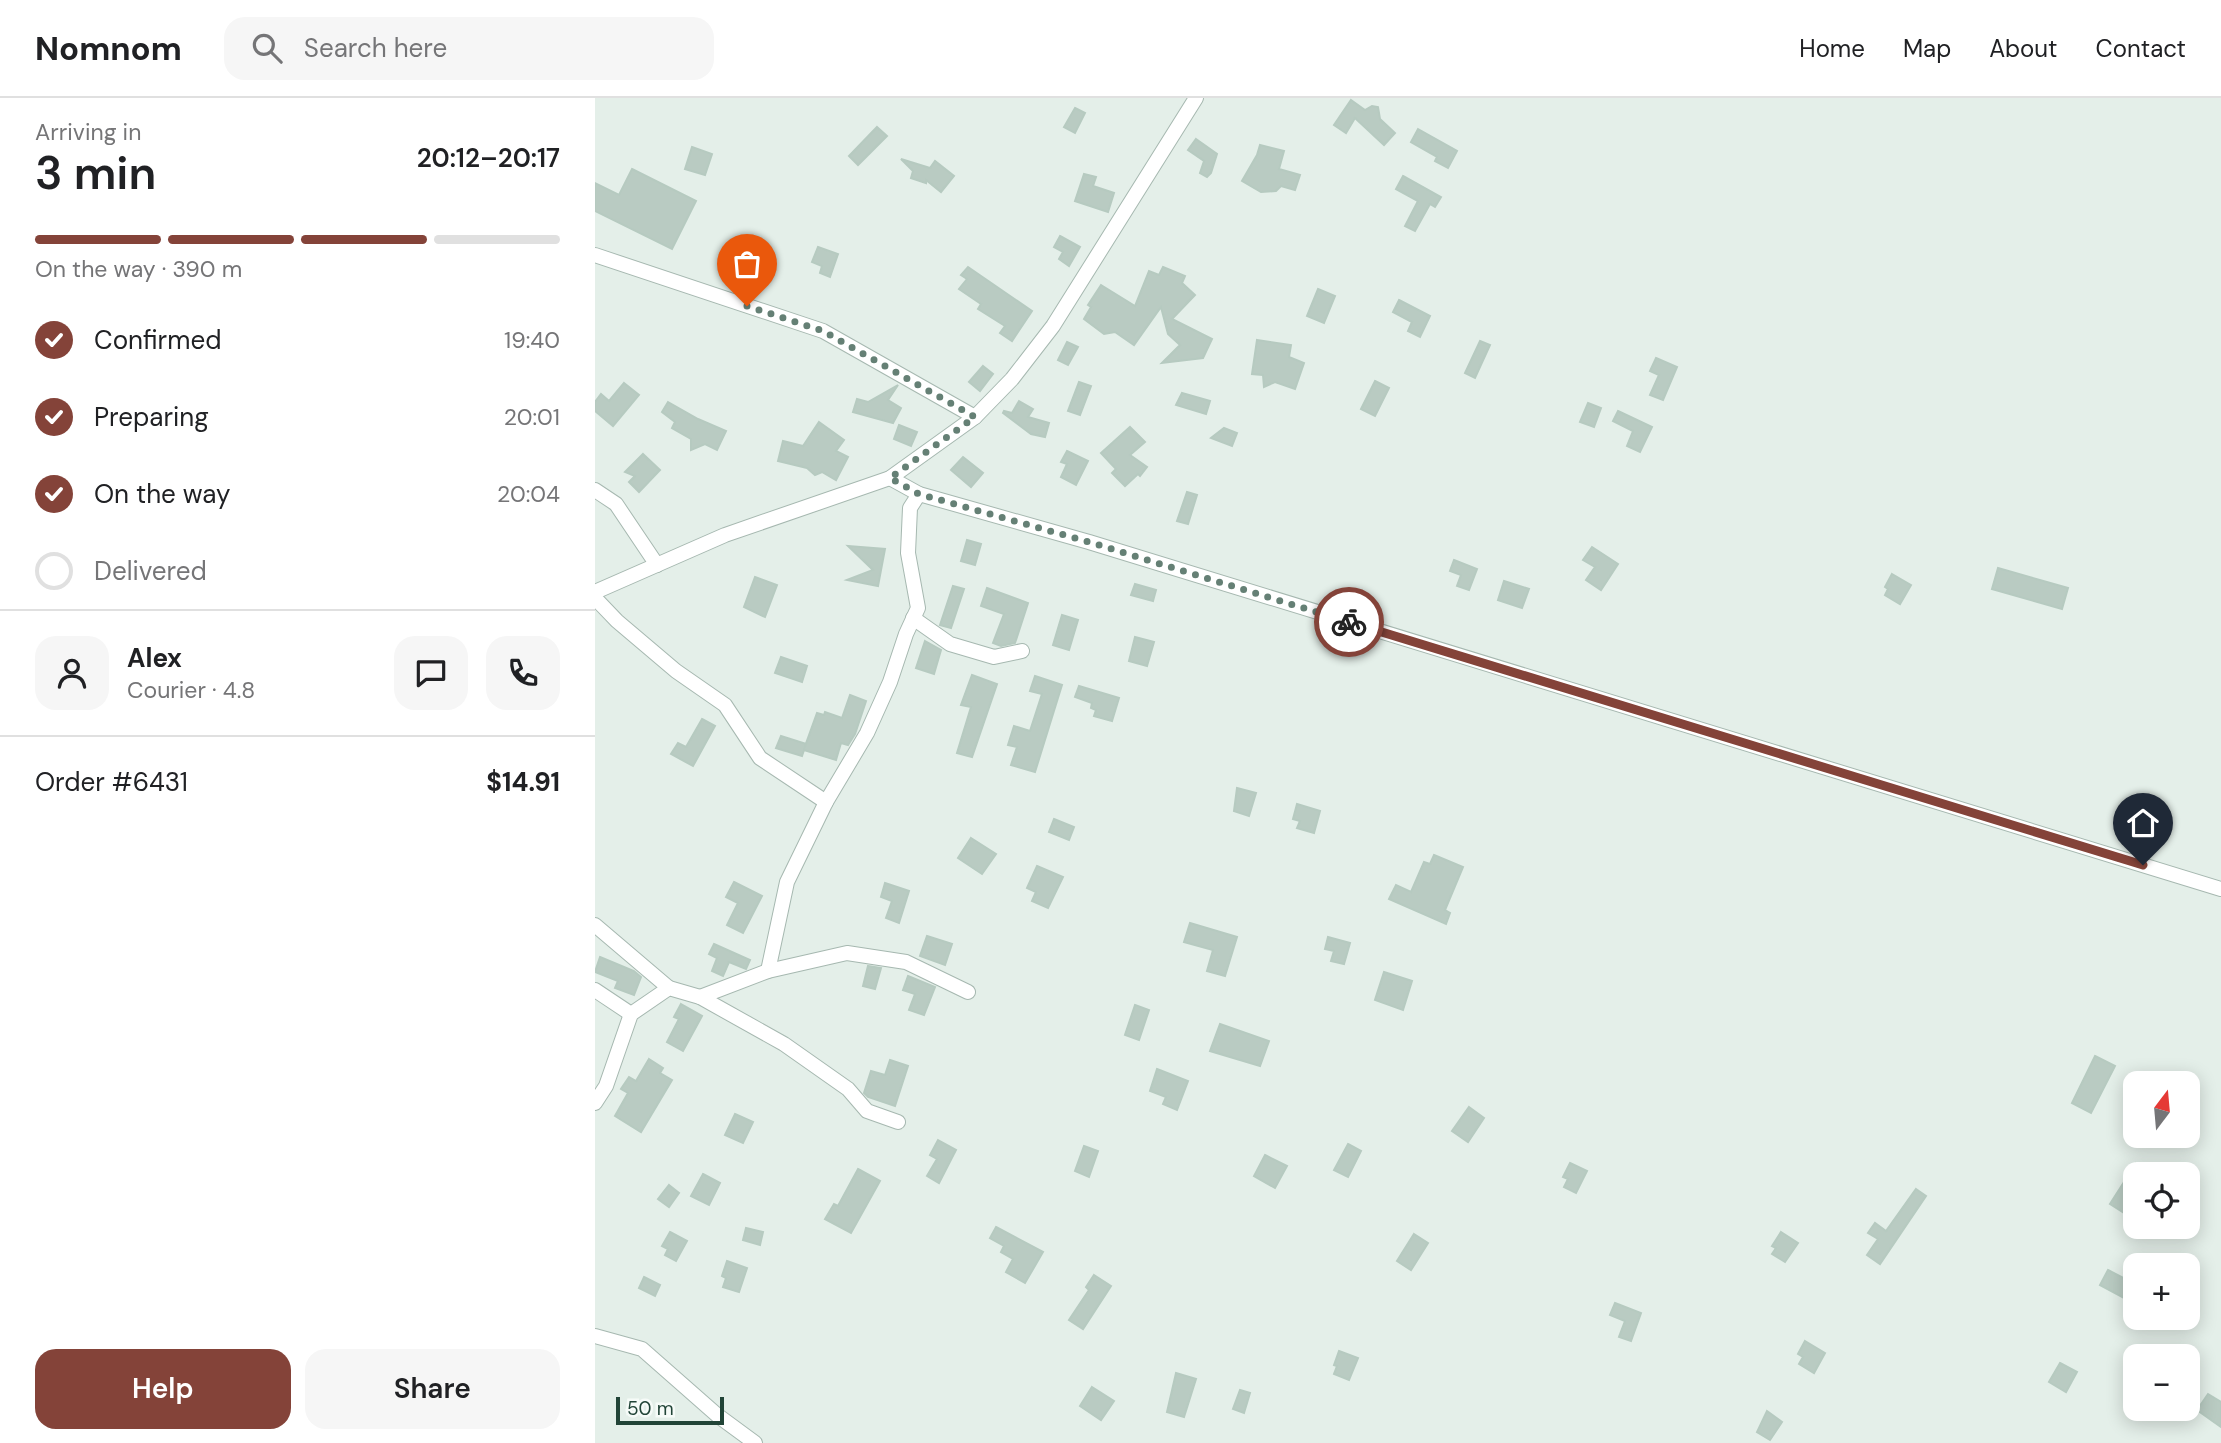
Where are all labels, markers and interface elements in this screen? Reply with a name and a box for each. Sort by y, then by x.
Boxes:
search box [224,17,714,80]
text: Nomnom [35,27,182,70]
icon: search [248,29,286,67]
text: Search here [304,31,447,65]
text: Home [1799,33,1865,64]
text: Map [1903,33,1951,64]
text: About [1989,33,2058,64]
text: Contact [2096,33,2186,64]
text: Arriving in [35,117,141,147]
text: 20:12–20:17 [417,141,560,175]
text: 3 min [35,143,156,203]
pin [717,234,777,306]
icon: bag [728,245,766,283]
text: On the way · 390 m [35,254,242,284]
icon: check [35,321,73,359]
text: Confirmed [94,323,221,357]
text: 19:40 [504,325,560,355]
icon: check [35,398,73,436]
text: Preparing [94,400,209,434]
text: 20:01 [504,402,560,432]
icon: check [35,475,73,513]
text: On the way [94,477,230,511]
text: 20:04 [497,479,560,509]
text: Delivered [94,554,207,588]
courier [1314,587,1384,657]
icon: bike [1330,603,1368,641]
button: person [35,636,109,710]
button: chat [394,636,468,710]
button: phone [486,636,560,710]
text: Alex [127,641,182,675]
text: Courier · 4.8 [127,675,255,705]
text: Order #6431 [35,765,188,799]
text: $14.91 [486,765,560,799]
pin [2113,793,2173,865]
icon: home [2124,804,2162,842]
north arrow [2123,1071,2200,1148]
map controls [2123,1071,2200,1421]
button: locate [2123,1162,2200,1239]
button: + [2123,1253,2200,1330]
button: − [2123,1344,2200,1421]
button: Help [35,1349,291,1429]
button: Share [305,1349,560,1429]
scale bar [616,1394,725,1426]
text: 50 m [627,1396,674,1421]

